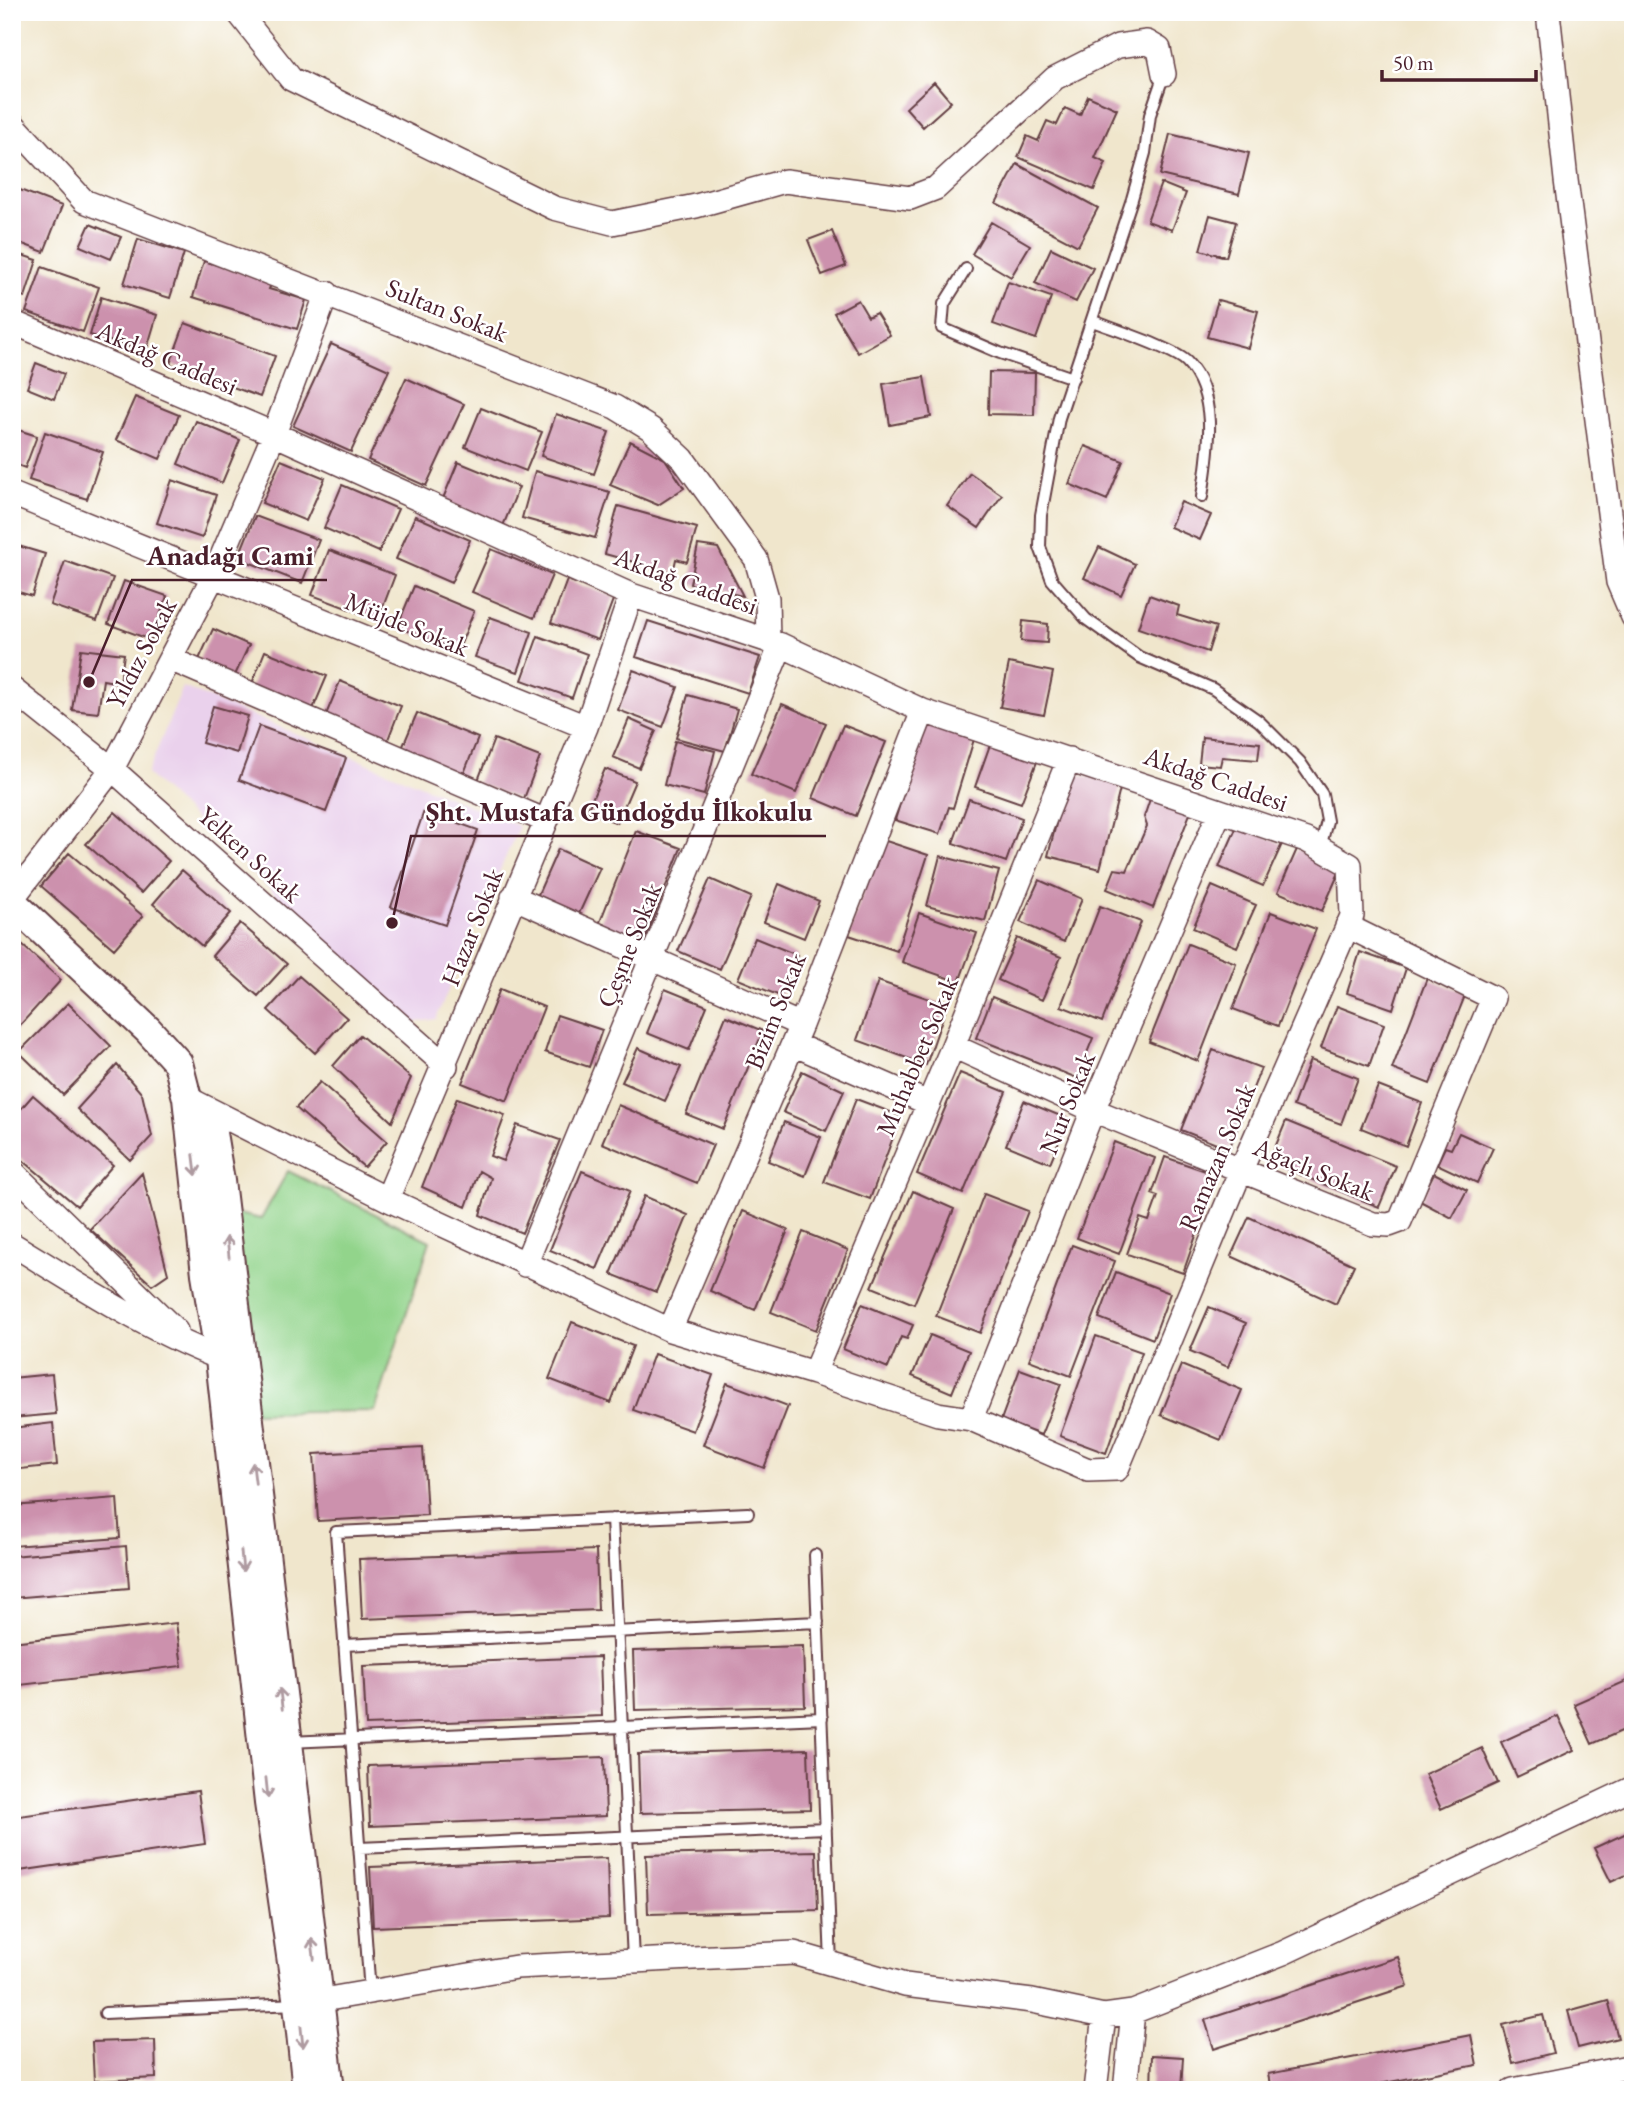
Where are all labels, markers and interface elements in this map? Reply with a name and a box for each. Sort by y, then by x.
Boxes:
scale bar [1382,38,1536,82]
text: 50 m [1393,49,1434,76]
street label: Sultan Sokak [381,270,514,350]
street label: Akdağ Caddesi [90,313,243,403]
callout: Anadağı Cami [132,531,327,580]
text: Anadağı Cami [145,537,314,573]
street label: Akdağ Caddesi [609,539,762,623]
street label: Müjde Sokak [340,584,475,665]
street label: Yıldız Sokak [98,591,185,714]
street label: Akdağ Caddesi [1138,738,1293,820]
callout: Şht. Mustafa Gündoğdu İlkokulu [411,787,826,836]
text: Şht. Mustafa Gündoğdu İlkokulu [426,793,813,829]
street label: Yelken Sokak [191,798,310,910]
street label: Hazar Sokak [433,862,511,991]
street label: Çeşme Sokak [589,877,670,1013]
street label: Bizim Sokak [736,947,814,1074]
street label: Muhabbet Sokak [868,970,966,1141]
street label: Nur Sokak [1031,1046,1103,1159]
street label: Ramazan Sokak [1171,1077,1264,1236]
street label: Ağaçlı Sokak [1248,1129,1380,1209]
one-way arrow [189,1154,202,1176]
one-way arrow [221,1236,234,1259]
one-way arrow [247,1462,260,1485]
one-way arrow [236,1550,249,1572]
one-way arrow [274,1688,287,1711]
one-way arrow [261,1776,274,1798]
one-way arrow [307,1938,320,1961]
one-way arrow [296,2025,309,2048]

